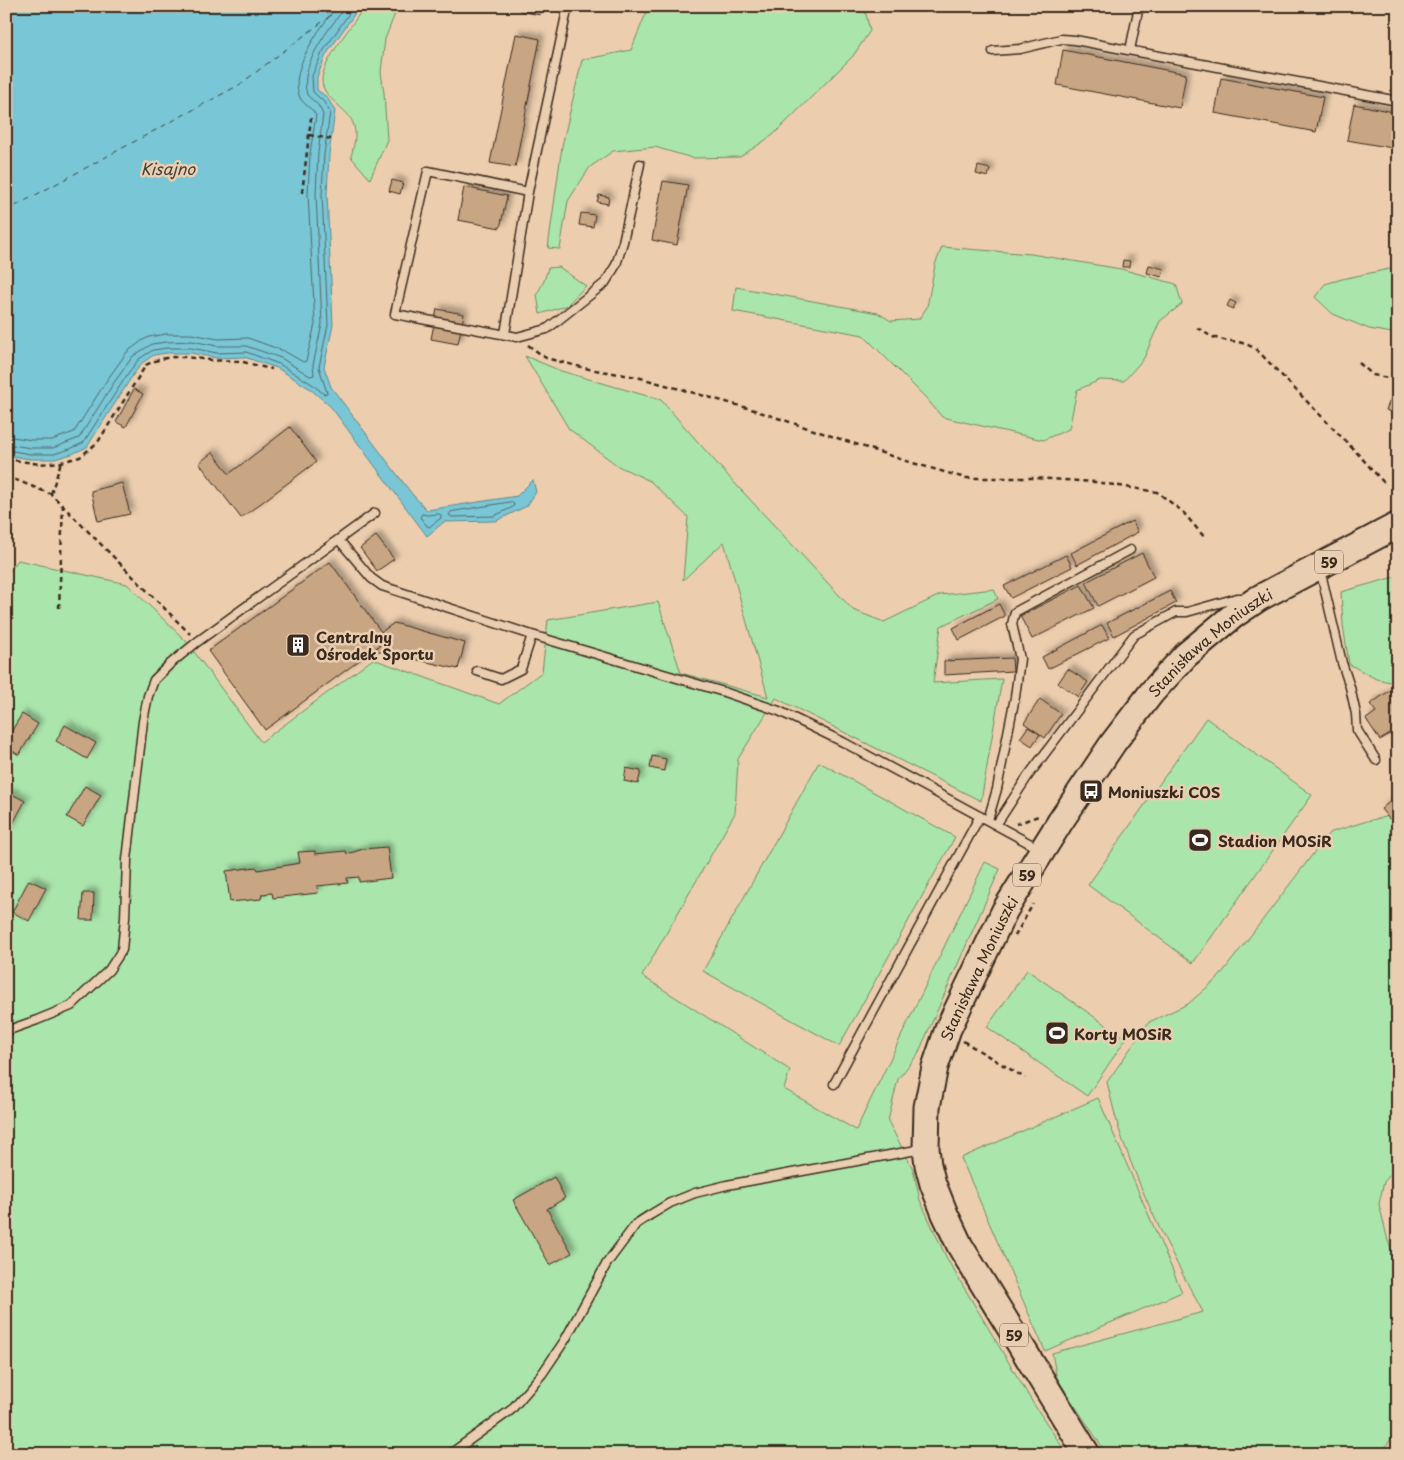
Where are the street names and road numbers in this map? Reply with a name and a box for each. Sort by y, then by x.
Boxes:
road number: 59 [1315,550,1343,574]
street label: Stanisława Moniuszki [1142,582,1276,702]
road number: 59 [1013,864,1041,886]
street label: Stanisława Moniuszki [933,891,1023,1043]
road number: 59 [1000,1324,1028,1346]

